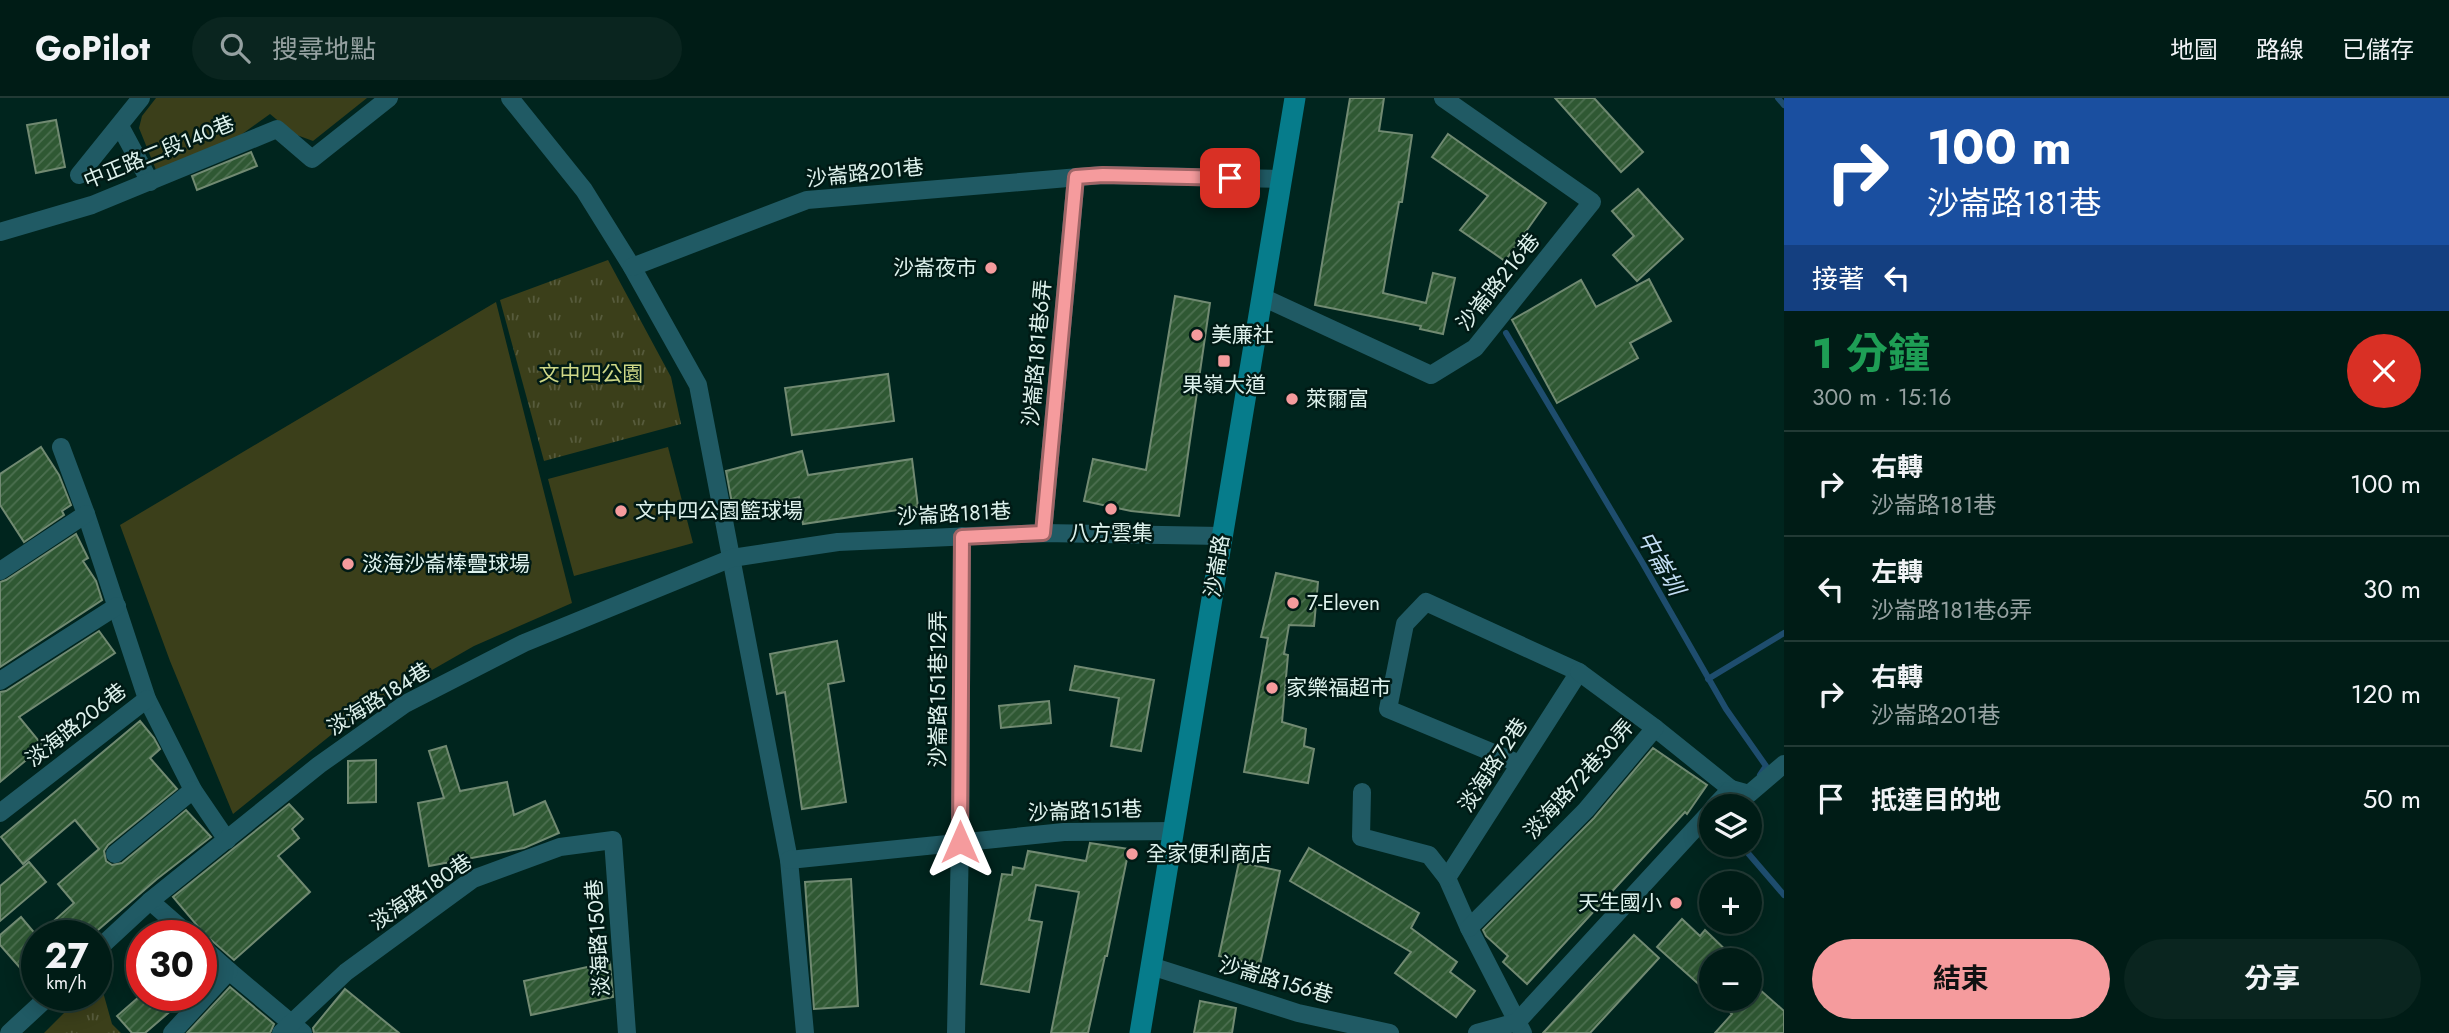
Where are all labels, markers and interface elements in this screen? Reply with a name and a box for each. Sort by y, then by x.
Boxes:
search box [192,17,682,80]
text: GoPilot [35,25,150,72]
icon: search [216,29,254,67]
text: 搜尋地點 [272,30,376,68]
text: 地圖 [2170,32,2218,67]
text: 路線 [2256,32,2304,67]
text: 已儲存 [2342,32,2414,67]
street label: 中正路二段140巷 [79,108,239,196]
text: 100 m [1927,112,2072,182]
icon: right [1812,126,1903,217]
pin [1200,148,1260,208]
street label: 沙崙路201巷 [805,152,925,194]
icon: arrive [1211,159,1249,197]
text: 沙崙路181巷 [1927,180,2101,226]
street label: 沙崙路216巷 [1449,227,1547,337]
place label: 沙崙夜市 [893,253,977,283]
icon: left [1878,259,1916,297]
marker: 沙崙夜市 [983,260,999,276]
text: 接著 [1812,260,1864,298]
street label: 沙崙路181巷6弄 [1016,278,1058,428]
place label: 美廉社 [1211,320,1274,350]
text: 1 分鐘 [1812,323,1930,384]
marker: 美廉社 [1189,327,1205,343]
button: close [2347,334,2421,408]
marker: 果嶺大道 [1216,353,1232,369]
park label: 文中四公園 [539,359,644,389]
place label: 果嶺大道 [1182,370,1266,400]
text: 300 m · 15:16 [1812,380,1952,414]
place label: 萊爾富 [1306,384,1369,414]
marker: 萊爾富 [1284,391,1300,407]
text: 右轉 [1871,448,1923,486]
icon: right [1812,465,1850,503]
text: 100 m [2350,465,2421,503]
text: 沙崙路181巷 [1871,488,1996,522]
place label: 文中四公園籃球場 [635,496,803,526]
street label: 沙崙路181巷 [896,496,1012,532]
marker: 八方雲集 [1103,501,1119,517]
marker: 文中四公園籃球場 [613,503,629,519]
place label: 八方雲集 [1069,518,1153,548]
water label: 中崙圳 [1629,525,1694,604]
street label: 沙崙路 [1197,533,1237,599]
place label: 淡海沙崙棒疊球場 [362,549,530,579]
text: 左轉 [1871,553,1923,591]
marker: 淡海沙崙棒疊球場 [340,556,356,572]
icon: left [1812,570,1850,608]
text: 30 m [2363,570,2421,608]
place label: 7-Eleven [1307,588,1380,618]
text: 沙崙路181巷6弄 [1871,593,2033,627]
marker: 7-Eleven [1285,595,1301,611]
street label: 沙崙路151巷12弄 [923,610,953,768]
street label: 淡海路184巷 [321,655,437,743]
text: 右轉 [1871,658,1923,696]
place label: 家樂福超市 [1286,673,1391,703]
icon: right [1812,675,1850,713]
text: 120 m [2351,675,2421,713]
street label: 淡海路206巷 [19,676,133,774]
marker: 家樂福超市 [1264,680,1280,696]
text: 沙崙路201巷 [1871,698,2000,732]
street label: 淡海路72巷 [1451,712,1535,818]
street label: 淡海路72巷30弄 [1517,712,1641,846]
icon: arrive [1812,780,1850,818]
text: 50 m [2363,780,2421,818]
text: 抵達目的地 [1871,781,2001,819]
street label: 沙崙路151巷 [1027,794,1143,828]
map controls [1699,794,1762,1011]
button: layers [1699,794,1762,857]
position arrow [923,805,997,879]
place label: 全家便利商店 [1146,839,1272,869]
marker: 全家便利商店 [1124,846,1140,862]
street label: 淡海路180巷 [364,847,478,937]
button: + [1699,871,1762,934]
street label: 淡海路150巷 [579,878,617,998]
place label: 天生國小 [1578,888,1662,918]
marker: 天生國小 [1668,895,1684,911]
speed limit sign: 30 [126,920,217,1011]
text: 27 [44,931,89,981]
button: 結束 [1812,939,2110,1019]
button: 分享 [2124,939,2421,1019]
button: − [1699,948,1762,1011]
street label: 沙崙路156巷 [1215,949,1337,1011]
text: km/h [46,970,87,996]

